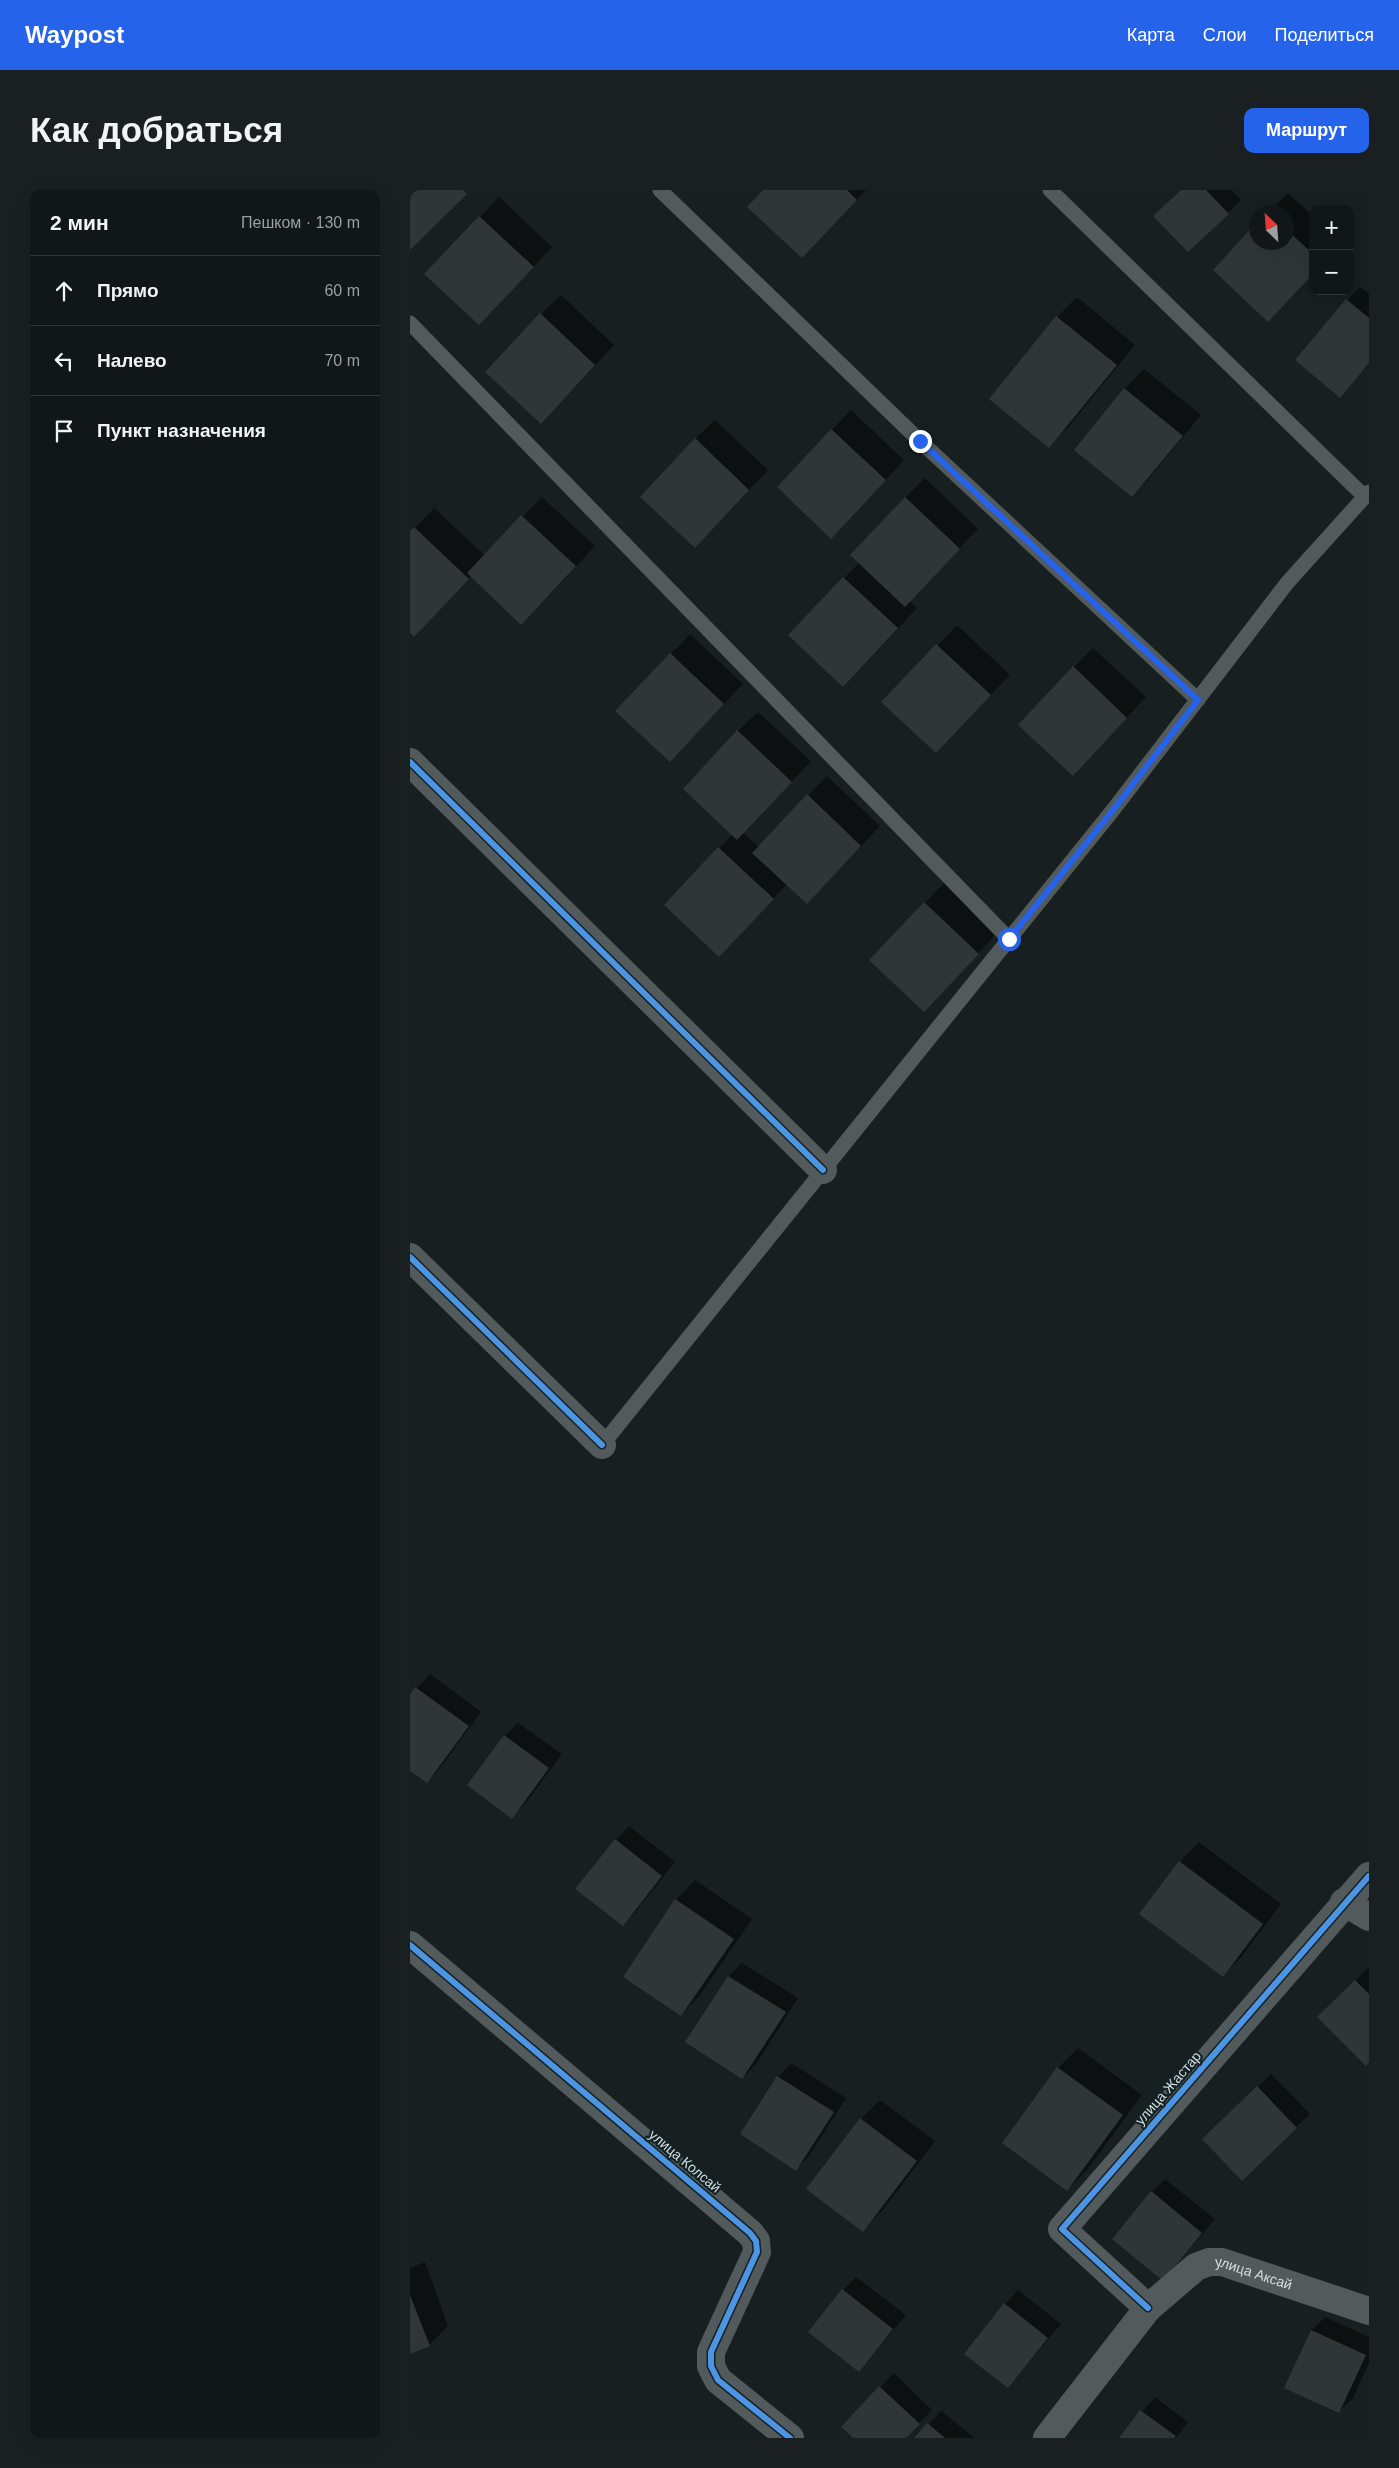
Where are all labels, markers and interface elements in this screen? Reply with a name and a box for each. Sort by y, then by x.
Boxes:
text: Waypost [25,21,124,48]
text: Карта [1127,25,1175,45]
text: Слои [1203,25,1247,45]
text: Поделиться [1275,25,1374,45]
button: Маршрут [1244,108,1369,153]
text: Как добраться [30,110,283,149]
north arrow [1249,205,1294,250]
map controls [1309,205,1354,295]
button: + [1309,205,1354,250]
text: 2 мин [50,211,109,234]
text: Пешком · 130 m [241,214,360,231]
button: − [1309,250,1354,295]
icon: ahead [50,277,78,305]
text: Прямо [97,280,159,301]
text: 60 m [324,282,360,299]
icon: left [50,347,78,375]
text: Налево [97,350,167,371]
text: 70 m [324,352,360,369]
icon: arrive [50,417,78,445]
text: Пункт назначения [97,420,266,441]
route end [909,430,932,453]
route start [998,928,1021,951]
street label: улица Жастар [1132,2048,1204,2128]
street label: улица Колсай [646,2126,724,2196]
street label: улица Аксай [1215,2254,1294,2293]

